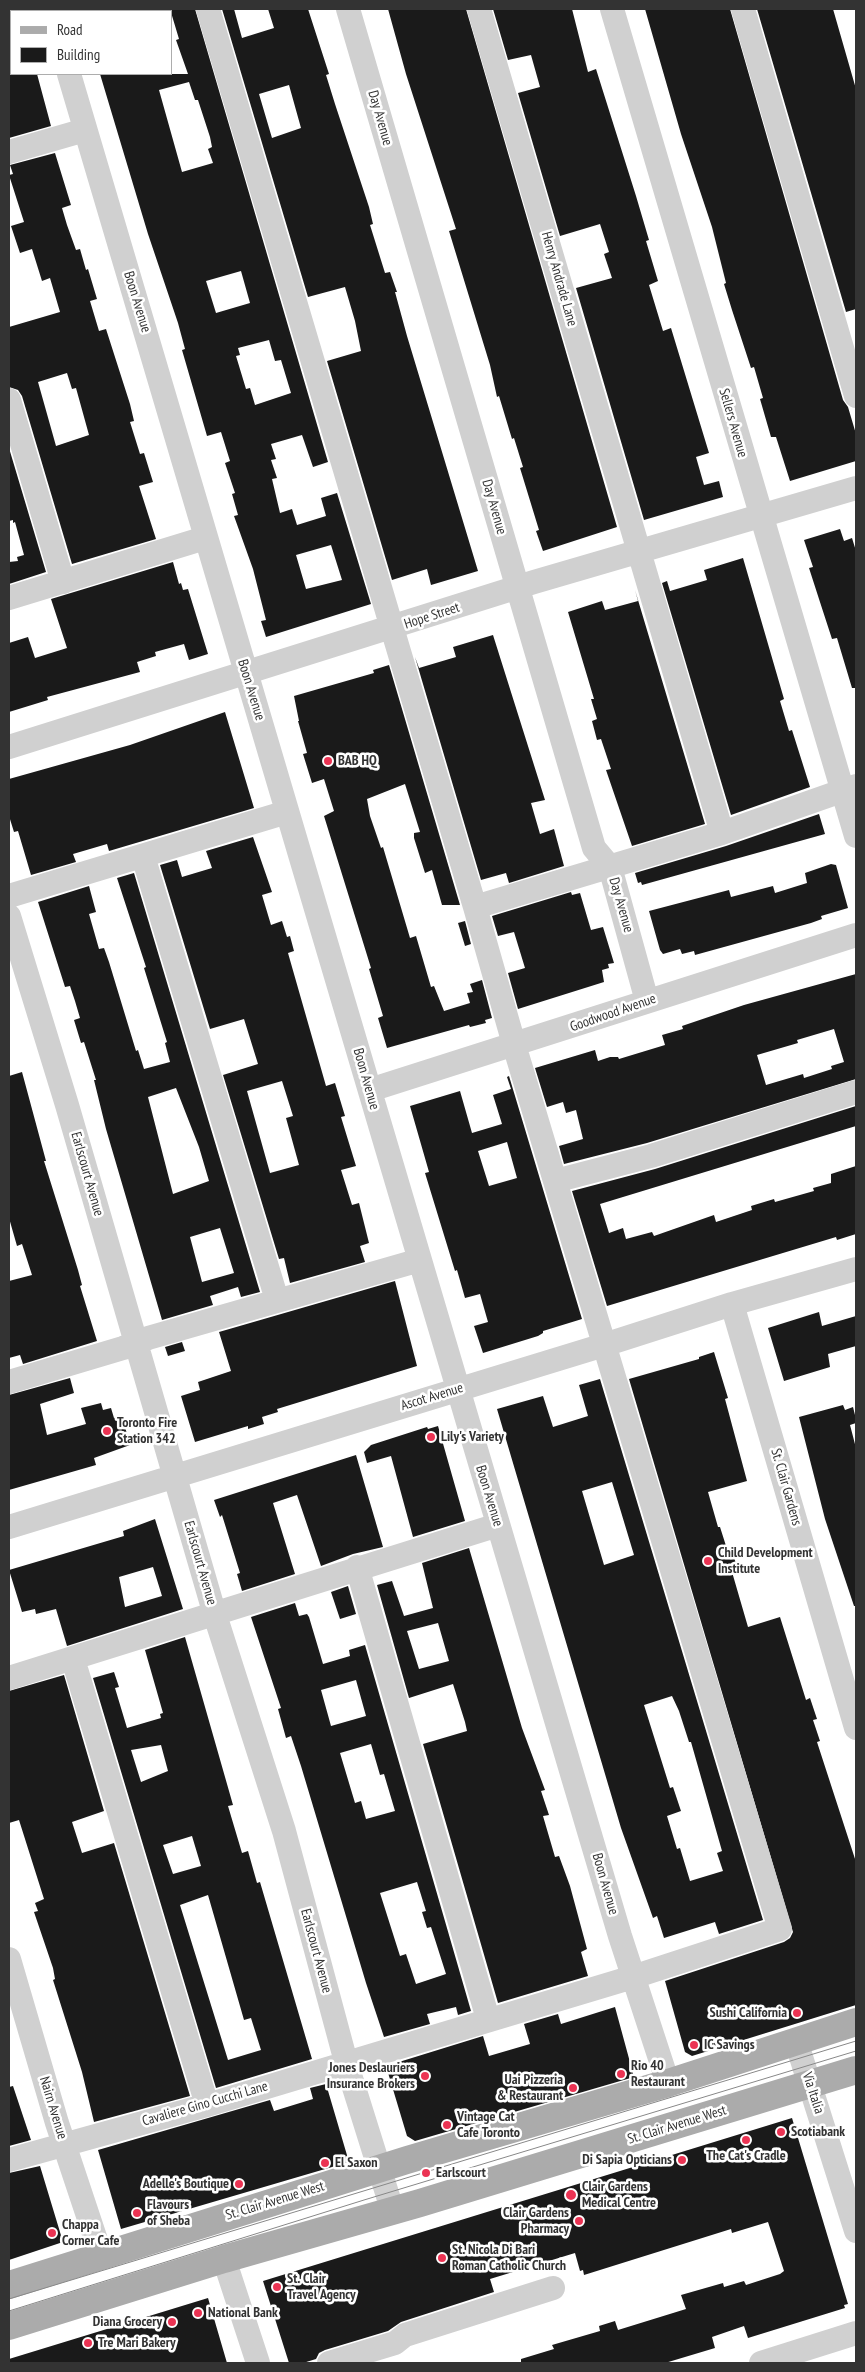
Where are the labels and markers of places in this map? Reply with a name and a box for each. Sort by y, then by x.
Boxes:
place label: BAB HQ [338,753,377,769]
marker: BAB HQ [322,755,334,767]
place label: Toronto Fire Station 342 [117,1415,177,1448]
marker: Toronto Fire Station 342 [101,1425,113,1437]
place label: Lily's Variety [441,1429,504,1445]
marker: Lily's Variety [425,1431,437,1443]
place label: Child Development Institute [718,1545,813,1578]
marker: Child Development Institute [702,1555,714,1567]
place label: Sushi California [709,2005,787,2021]
marker: Sushi California [791,2007,803,2019]
place label: IC Savings [704,2037,755,2053]
marker: IC Savings [688,2039,700,2051]
place label: Rio 40 Restaurant [631,2058,685,2090]
place label: Jones Deslauriers Insurance Brokers [327,2060,415,2092]
marker: Rio 40 Restaurant [615,2068,627,2080]
marker: Jones Deslauriers Insurance Brokers [419,2070,431,2082]
place label: Uai Pizzeria & Restaurant [497,2072,563,2104]
marker: Uai Pizzeria & Restaurant [567,2082,579,2094]
place label: Vintage Cat Cafe Toronto [457,2109,520,2142]
marker: Vintage Cat Cafe Toronto [441,2119,453,2131]
place label: Scotiabank [791,2124,845,2140]
marker: Scotiabank [775,2126,787,2138]
marker: The Cat's Cradle [740,2134,752,2146]
place label: The Cat's Cradle [706,2148,786,2164]
place label: Di Sapia Opticians [582,2152,672,2168]
marker: Di Sapia Opticians [676,2154,688,2166]
place label: El Saxon [335,2155,378,2171]
marker: El Saxon [319,2157,331,2169]
place label: Earlscourt [436,2165,486,2181]
marker: Earlscourt [420,2167,432,2179]
place label: Adelle's Boutique [143,2176,229,2192]
marker: Adelle's Boutique [233,2178,245,2190]
place label: Clair Gardens Medical Centre [582,2179,656,2212]
marker: Clair Gardens Medical Centre [564,2188,578,2202]
place label: Flavours of Sheba [147,2197,190,2230]
place label: Clair Gardens Pharmacy [503,2205,569,2238]
marker: Flavours of Sheba [131,2207,143,2219]
marker: Clair Gardens Pharmacy [573,2215,585,2227]
place label: Chappa Corner Cafe [62,2217,119,2250]
marker: Chappa Corner Cafe [46,2227,58,2239]
place label: St. Nicola Di Bari Roman Catholic Church [452,2242,566,2274]
marker: St. Nicola Di Bari Roman Catholic Church [436,2252,448,2264]
place label: St. Clair Travel Agency [287,2271,356,2304]
marker: St. Clair Travel Agency [271,2281,283,2293]
place label: National Bank [208,2305,278,2321]
marker: National Bank [192,2307,204,2319]
place label: Diana Grocery [93,2314,162,2330]
marker: Diana Grocery [166,2316,178,2328]
place label: Tre Mari Bakery [98,2335,176,2351]
marker: Tre Mari Bakery [82,2337,94,2349]

